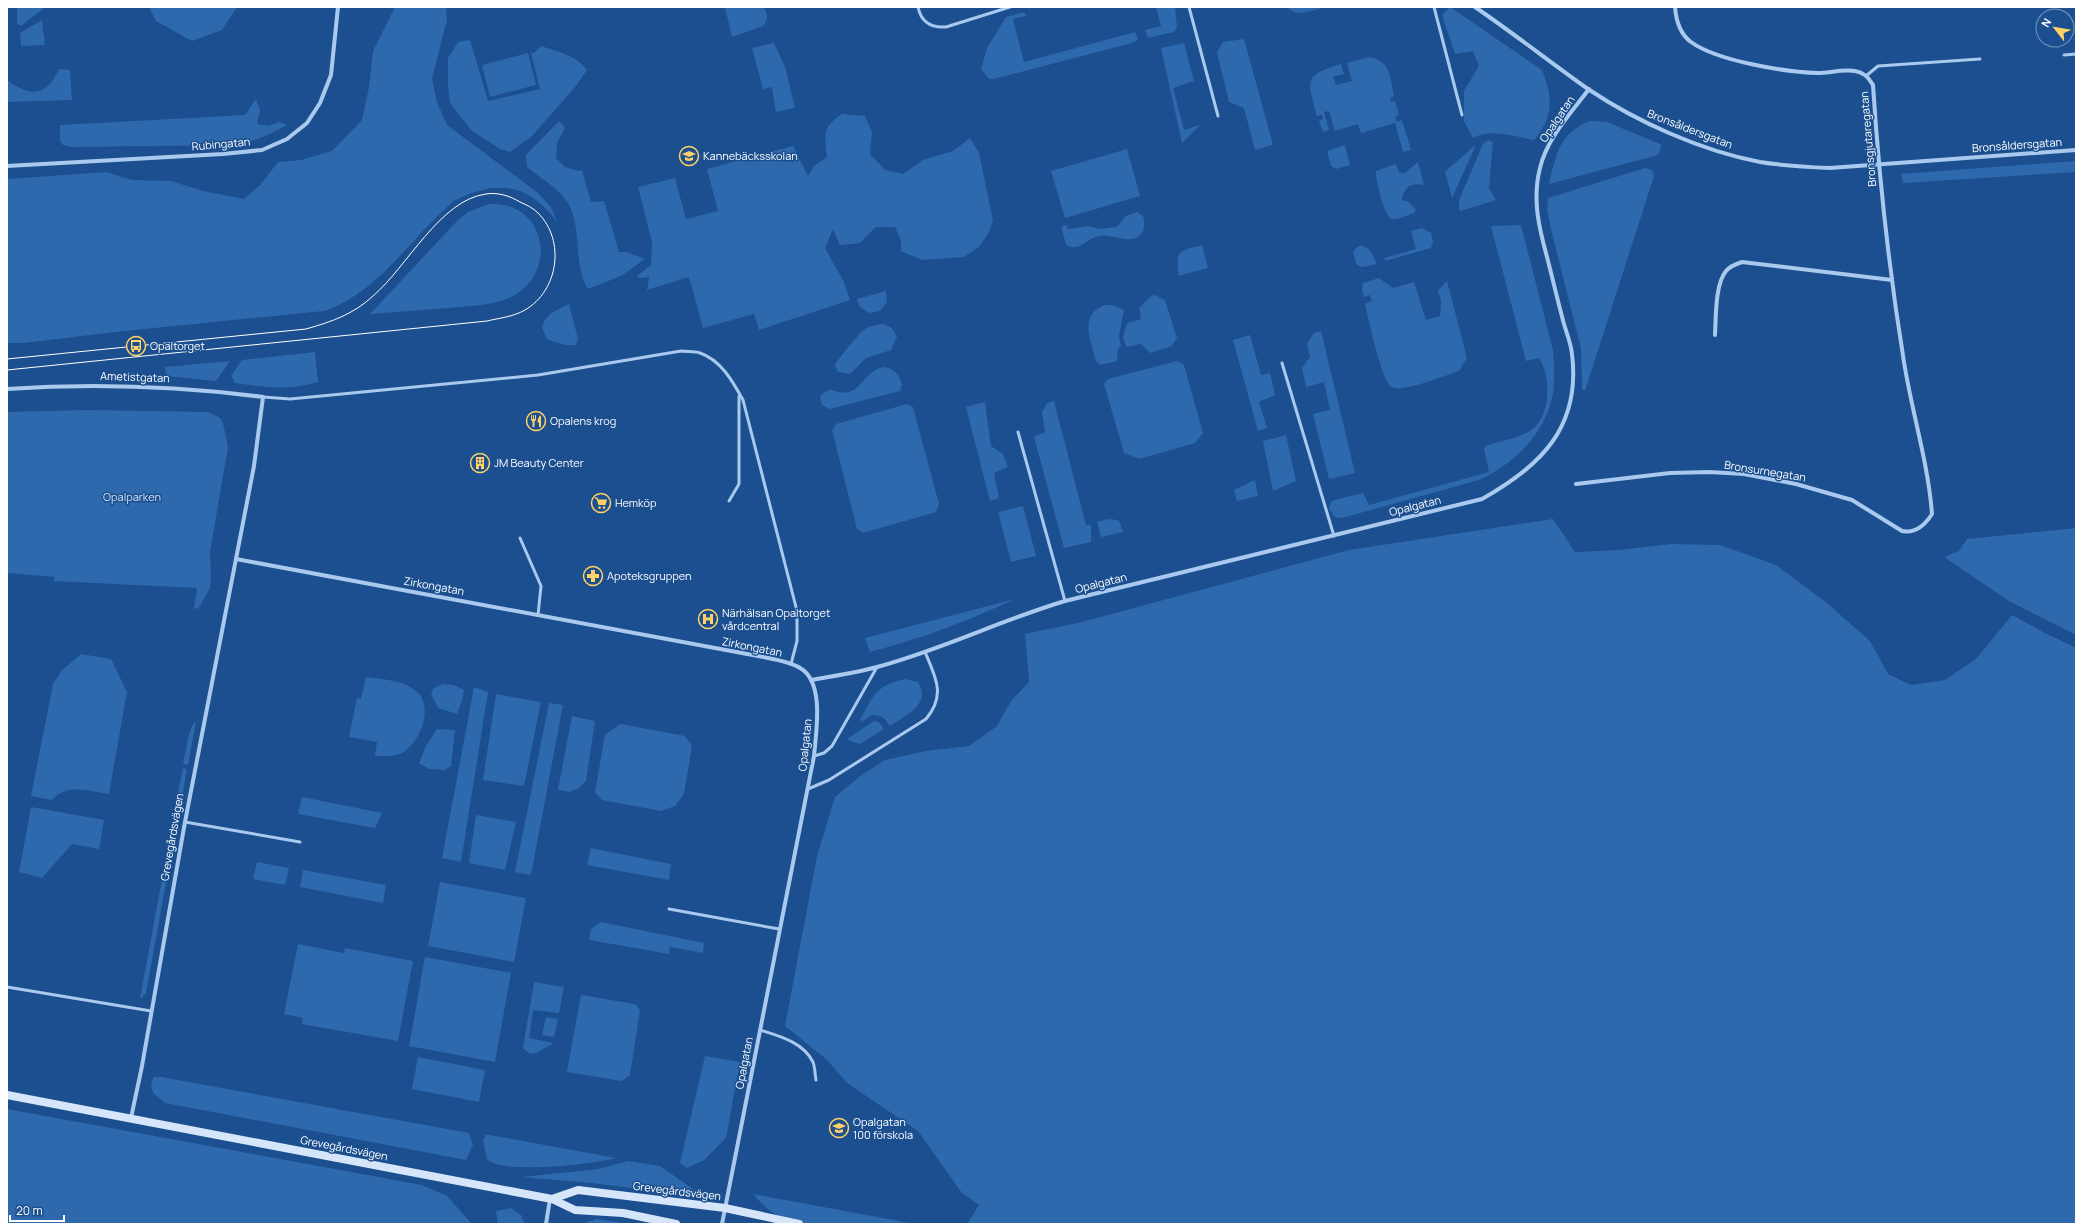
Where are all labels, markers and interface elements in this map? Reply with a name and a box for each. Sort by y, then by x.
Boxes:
north arrow [2035,8,2075,48]
text: N [2038,15,2055,30]
street label: Bronsgjutaregatan [1856,91,1879,187]
street label: Opalgatan [1536,93,1578,145]
street label: Bronsåldersgatan [1645,105,1735,152]
street label: Rubingatan [191,133,251,154]
street label: Bronsåldersgatan [1971,134,2062,155]
school or university icon: Kannebäcksskolan [678,145,700,167]
place label: Kannebäcksskolan [703,148,798,163]
bus stop icon: Opaltorget [125,335,147,357]
place label: Opaltorget [150,338,205,353]
street label: Ametistgatan [100,368,170,385]
restaurant icon: Opalens krog [525,410,547,432]
place label: Opalens krog [550,413,616,428]
building icon: JM Beauty Center [469,452,491,474]
place label: JM Beauty Center [494,455,584,470]
street label: Bronsurnegatan [1723,457,1807,484]
park label: Opalparken [103,489,161,504]
supermarket icon: Hemköp [590,492,612,514]
street label: Opalgatan [1387,492,1442,519]
place label: Hemköp [615,495,657,510]
pharmacy icon: Apoteksgruppen [582,565,604,587]
place label: Apoteksgruppen [607,568,692,583]
street label: Opalgatan [1073,569,1128,596]
street label: Zirkongatan [403,573,466,598]
place label: Närhälsan Opaltorget vårdcentral [722,605,830,633]
hospital icon: Närhälsan Opaltorget vårdcentral [697,608,719,630]
street label: Zirkongatan [721,633,784,660]
street label: Opalgatan [794,718,815,772]
street label: Grevegårdsvägen [156,792,187,882]
street label: Opalgatan [731,1036,756,1090]
place label: Opalgatan 100 förskola [853,1114,913,1142]
school or university icon: Opalgatan 100 förskola [828,1117,850,1139]
street label: Grevegårdsvägen [299,1132,389,1163]
street label: Grevegårdsvägen [632,1178,722,1203]
scale bar [10,1197,64,1223]
text: 20 m [16,1202,43,1219]

